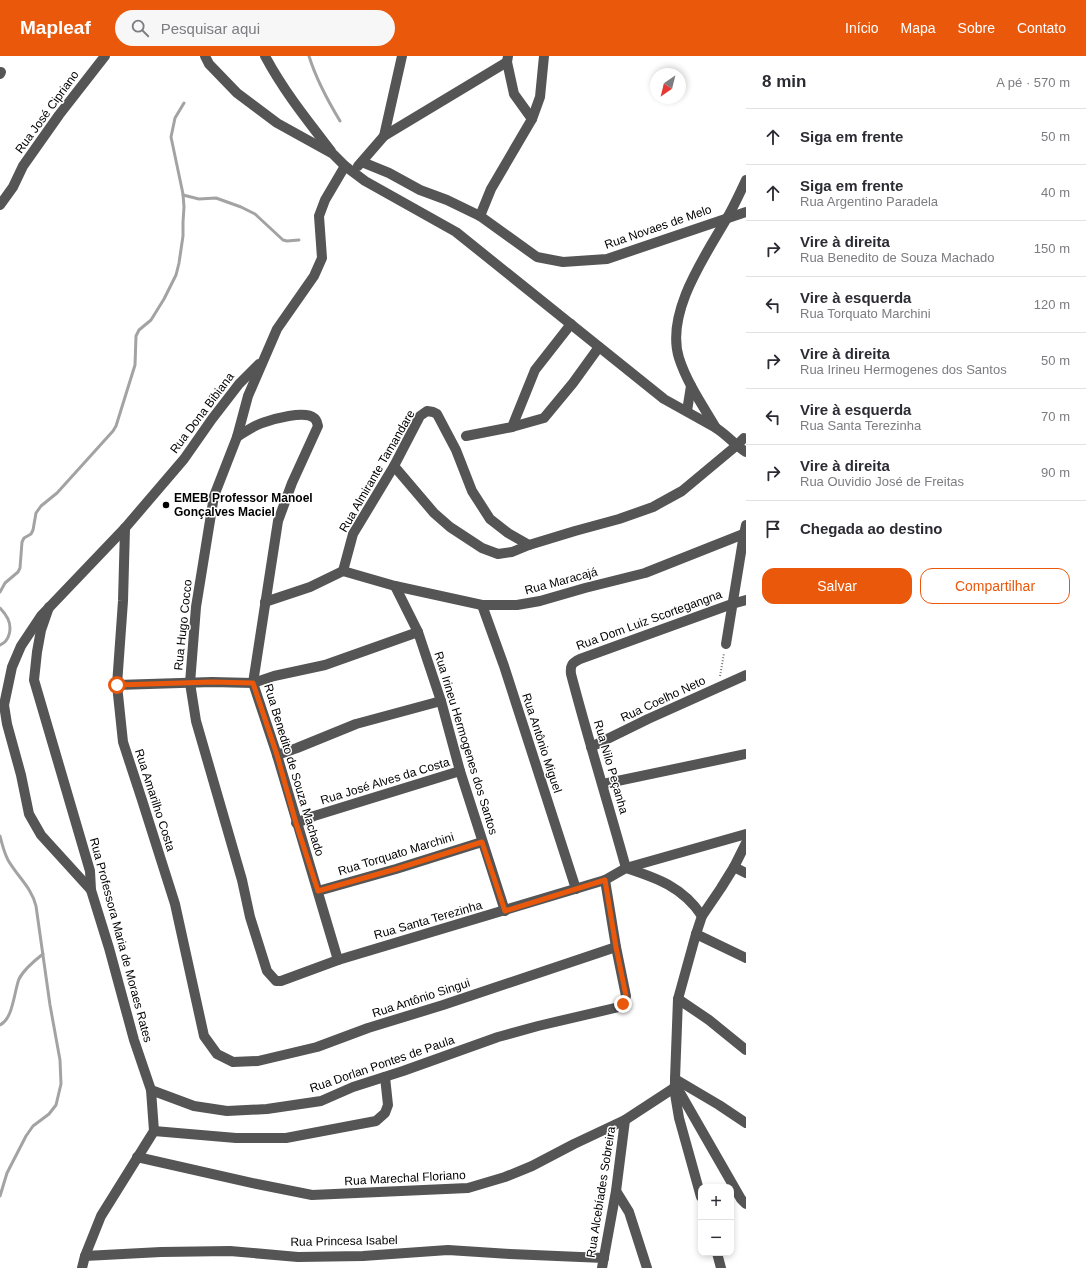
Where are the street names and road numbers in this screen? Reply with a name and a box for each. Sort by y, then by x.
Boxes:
street label: Rua José Cipriano [12,68,82,156]
street label: Rua Novaes de Melo [603,202,714,252]
street label: Rua Dona Bibiana [167,370,237,456]
street label: Rua Almirante Tamandare [336,407,418,534]
street label: Rua Maracajá [523,564,599,597]
street label: Rua Hugo Cocco [171,579,195,671]
street label: Rua Dom Luiz Scortegangna [574,587,724,653]
street label: Rua Irineu Hermogenes dos Santos [431,650,501,836]
street label: Rua Coelho Neto [618,673,708,725]
street label: Rua Benedito de Souza Machado [261,682,327,858]
street label: Rua Antônio Miguel [519,691,565,795]
street label: Rua Nilo Peçanha [591,719,631,816]
street label: Rua Amarilho Costa [132,747,178,853]
street label: Rua José Alves da Costa [319,755,451,807]
street label: Rua Torquato Marchini [336,830,456,878]
street label: Rua Professora Maria de Moraes Rates [87,836,155,1044]
street label: Rua Santa Terezinha [372,898,484,942]
street label: Rua Antônio Singui [370,976,472,1020]
street label: Rua Dorlan Pontes de Paula [308,1033,456,1095]
street label: Rua Alcebíades Sobreira [584,1125,618,1259]
street label: Rua Marechal Floriano [344,1168,466,1188]
street label: Rua Princesa Isabel [290,1233,398,1249]

